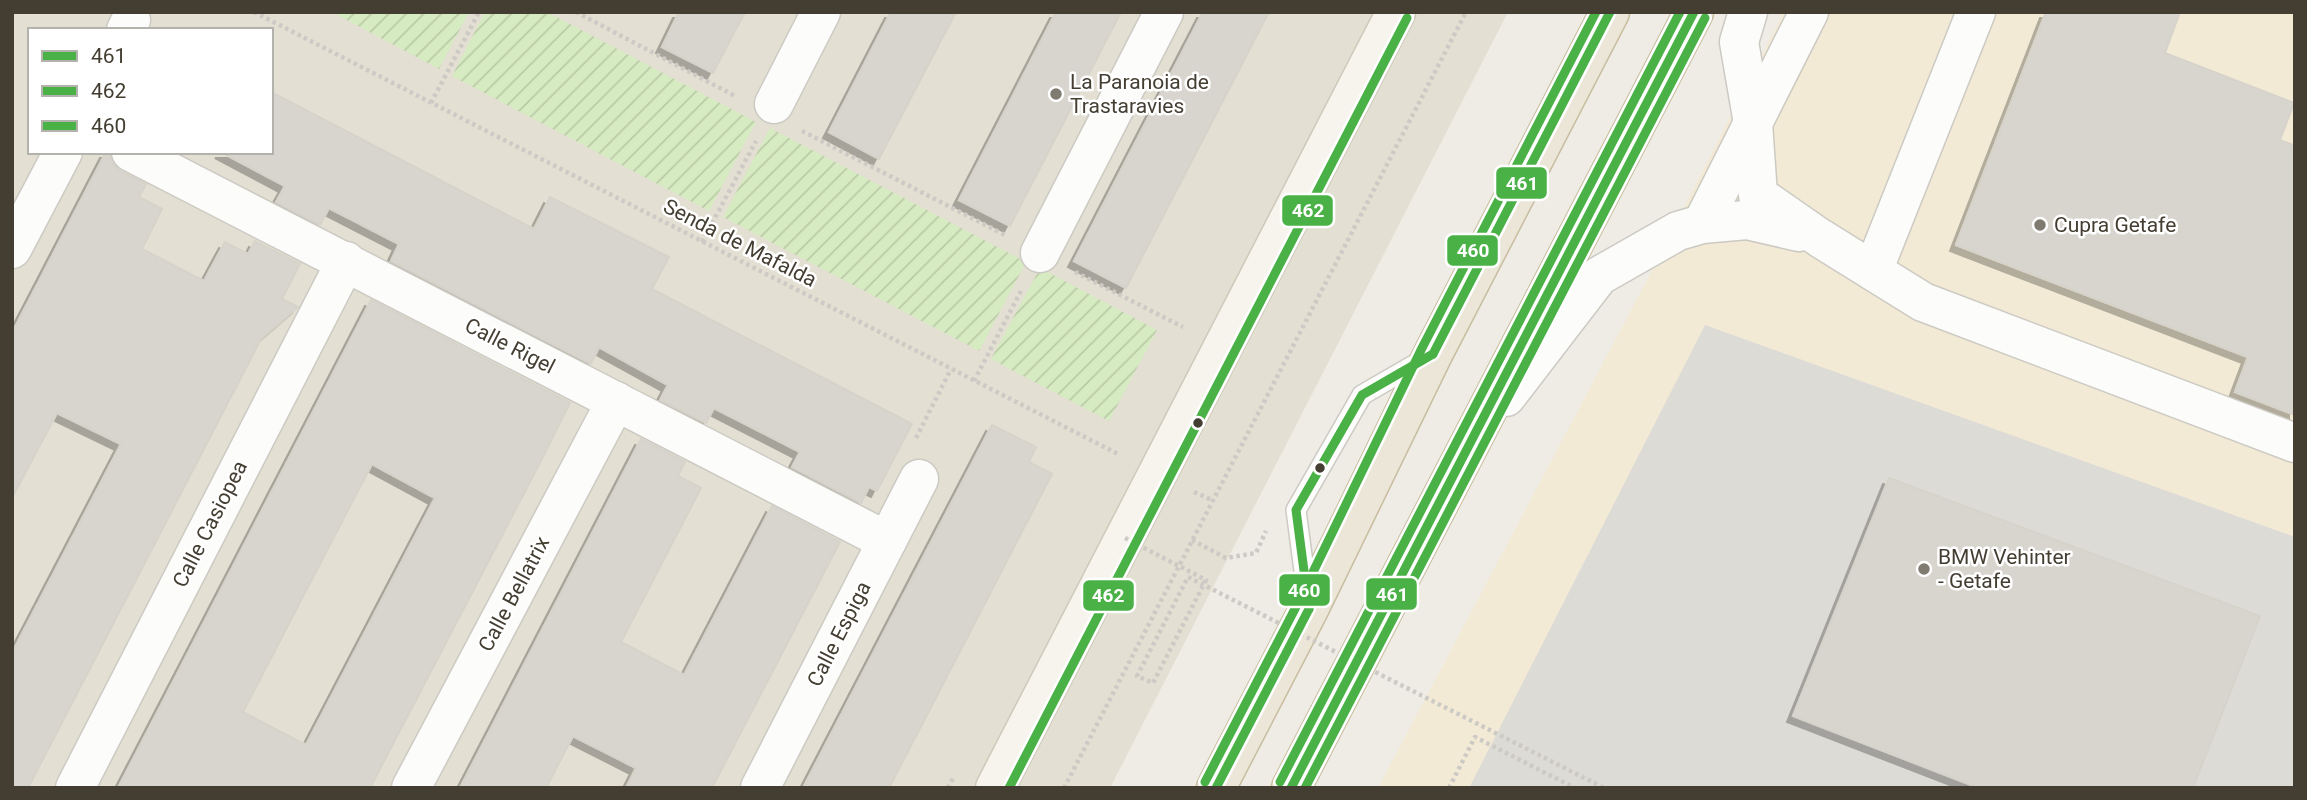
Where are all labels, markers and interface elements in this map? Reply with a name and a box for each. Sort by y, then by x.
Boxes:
legend [28,28,273,154]
text: 461 [91,44,126,68]
place label: La Paranoia de Trastaravies [1070,70,1209,118]
text: 462 [91,79,127,103]
marker: La Paranoia de Trastaravies [1048,86,1064,102]
text: 460 [91,114,126,138]
line badge: 461 [1495,166,1548,200]
text: 461 [1506,172,1538,195]
street label: Senda de Mafalda [659,194,821,292]
line badge: 462 [1281,194,1334,227]
text: 462 [1292,199,1324,222]
place label: Cupra Getafe [2054,213,2176,237]
marker: Cupra Getafe [2032,217,2048,233]
line badge: 460 [1446,234,1499,267]
text: 460 [1457,239,1489,262]
street label: Calle Rigel [461,313,559,379]
unlabelled marker [1191,416,1205,430]
street label: Calle Casiopea [168,457,252,591]
unlabelled marker [1313,461,1327,475]
street label: Calle Bellatrix [474,532,554,656]
place label: BMW Vehinter - Getafe [1938,545,2071,593]
marker: BMW Vehinter - Getafe [1916,561,1932,577]
line badge: 460 [1278,573,1331,607]
line badge: 461 [1365,577,1418,611]
street label: Calle Espiga [802,578,876,690]
line badge: 462 [1082,579,1135,612]
text: 460 [1288,579,1320,602]
text: 461 [1376,583,1408,606]
text: 462 [1092,584,1124,607]

